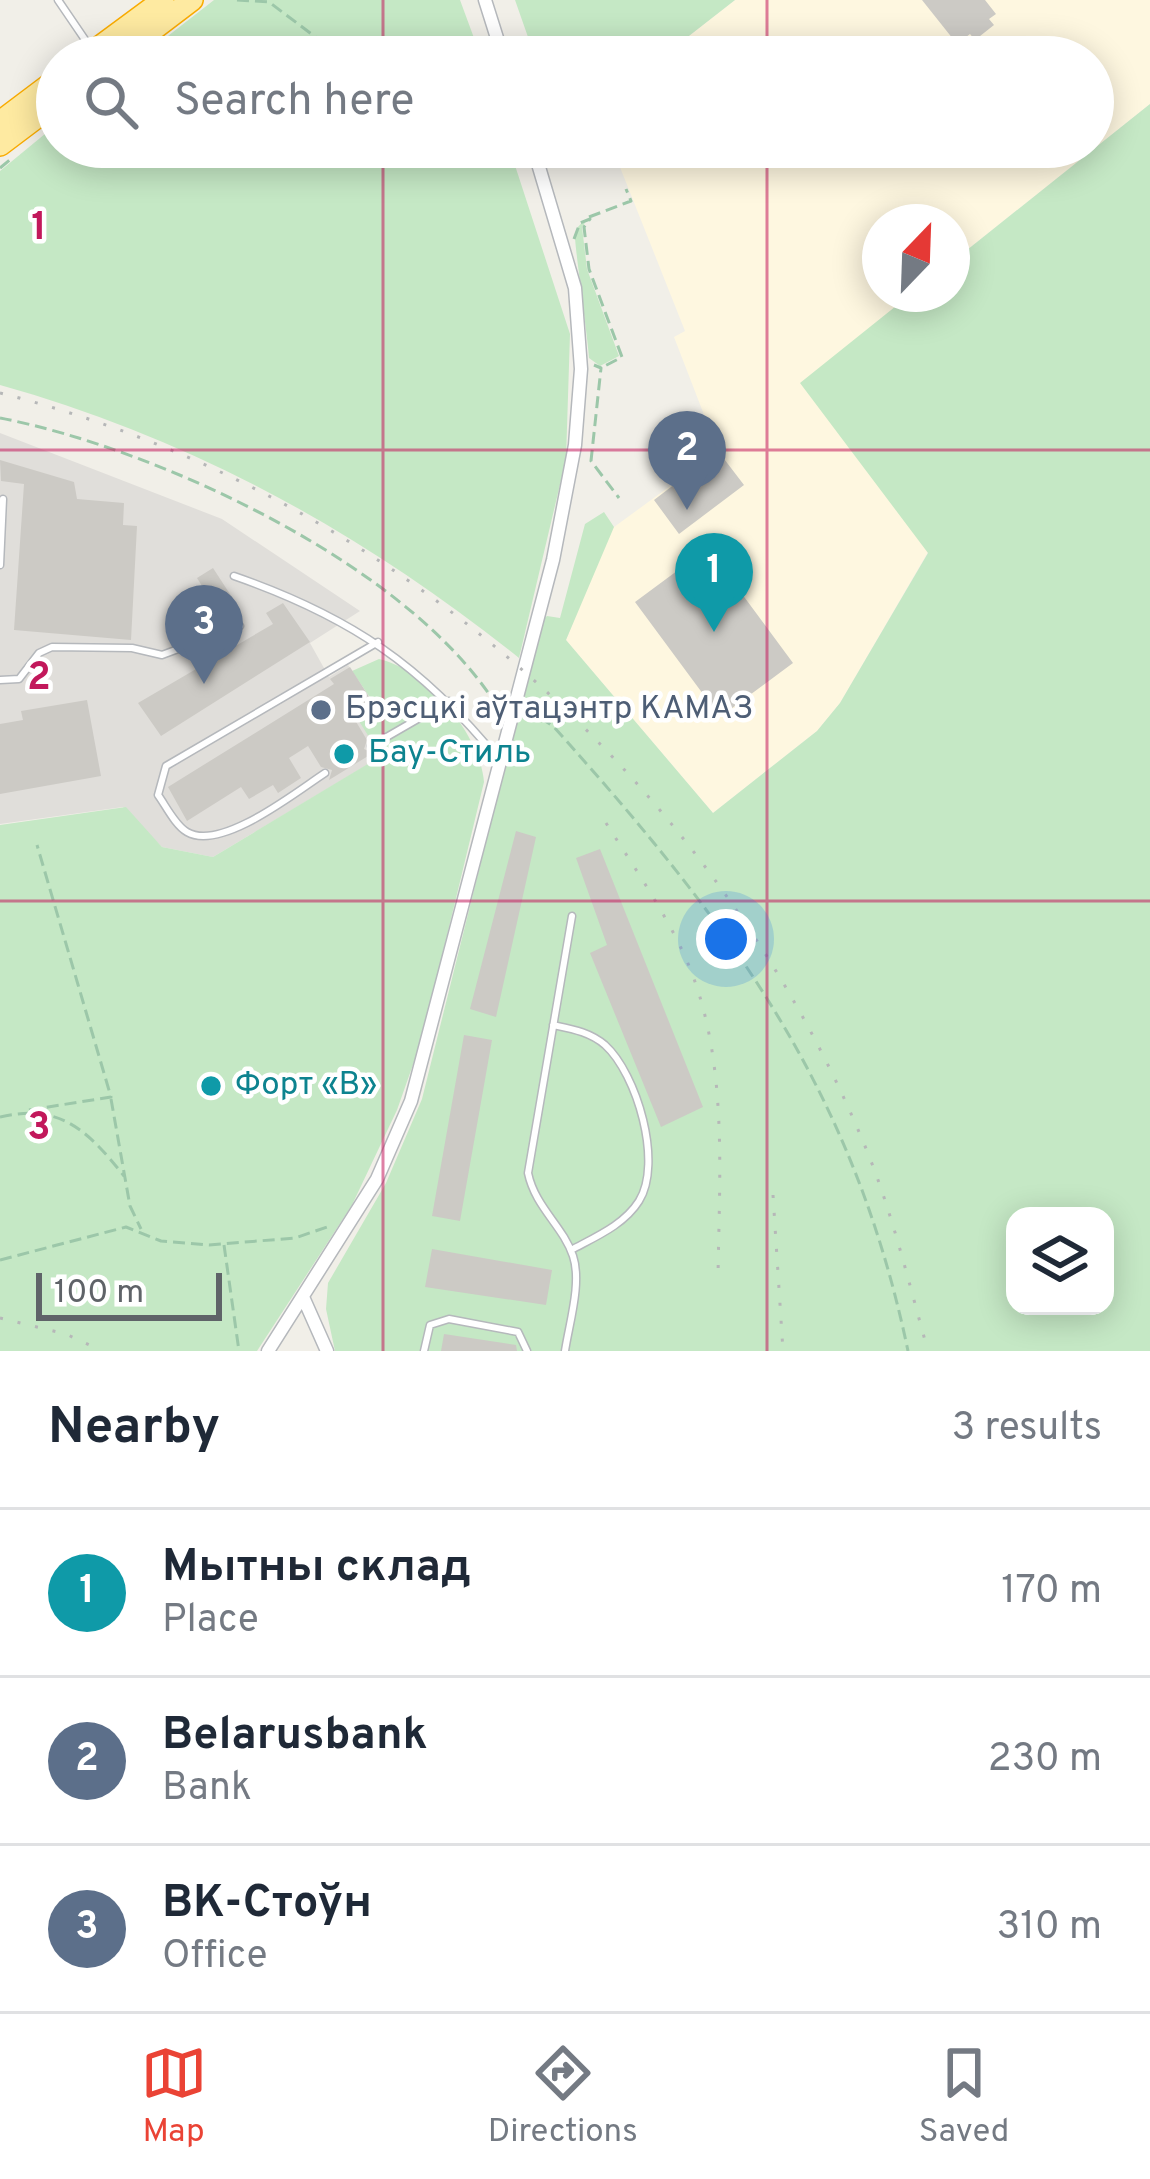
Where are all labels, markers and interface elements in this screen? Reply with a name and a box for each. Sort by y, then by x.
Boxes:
search box [36,36,1114,168]
icon: search [78,69,144,135]
text: Search here [174,74,414,131]
north arrow [862,204,970,312]
text: 1 [31,205,47,254]
pin: 2 [648,411,726,510]
pin: 1 [675,533,753,632]
pin: 3 [165,585,243,684]
text: 2 [27,655,51,704]
place label: Брэсцкі аўтацэнтр КАМАЗ [345,689,753,731]
marker: Брэсцкі аўтацэнтр КАМАЗ [308,697,334,723]
place label: Бау-Стиль [368,733,531,775]
marker: Бау-Стиль [331,741,357,767]
your location [696,909,756,969]
place label: Форт «В» [235,1065,377,1107]
marker: Форт «В» [198,1073,224,1099]
text: 3 [27,1105,51,1154]
map controls [1006,1207,1114,1315]
button: layers [1006,1207,1114,1315]
scale bar [36,1267,222,1320]
text: 100 m [54,1273,144,1315]
text: Nearby [48,1397,220,1462]
text: 3 results [952,1405,1102,1454]
text: Мытны склад [162,1540,471,1597]
text: 1 [79,1568,95,1617]
text: 170 m [1001,1568,1102,1617]
text: Place [162,1597,259,1646]
text: Belarusbank [162,1708,428,1765]
text: 2 [75,1736,99,1785]
text: 230 m [988,1736,1102,1785]
text: Bank [162,1765,252,1814]
text: ВК-Стоўн [162,1876,372,1933]
text: 3 [75,1904,99,1953]
text: 310 m [997,1904,1102,1953]
text: Office [162,1933,267,1982]
tab: Map [141,2040,207,2154]
tab: Directions [488,2040,638,2154]
tab: Saved [919,2040,1009,2154]

